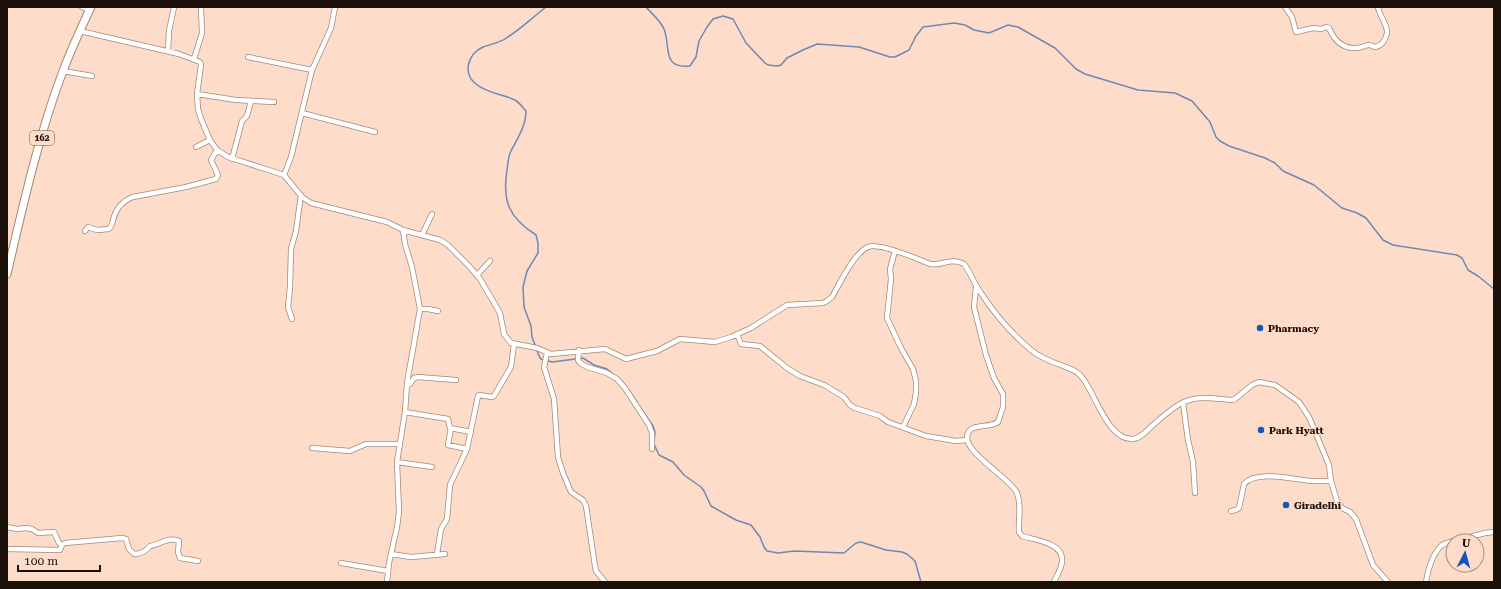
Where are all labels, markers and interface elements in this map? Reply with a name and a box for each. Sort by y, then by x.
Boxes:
road number: 162 [30,131,54,145]
marker: Pharmacy [1255,323,1265,333]
place label: Pharmacy [1268,323,1319,334]
marker: Park Hyatt [1256,425,1266,435]
place label: Park Hyatt [1269,425,1324,436]
marker: Giradelhi [1281,500,1291,510]
place label: Giradelhi [1294,500,1342,511]
north arrow [1445,533,1485,573]
text: U [1461,537,1471,551]
scale bar [18,547,100,573]
text: 100 m [24,554,58,568]

